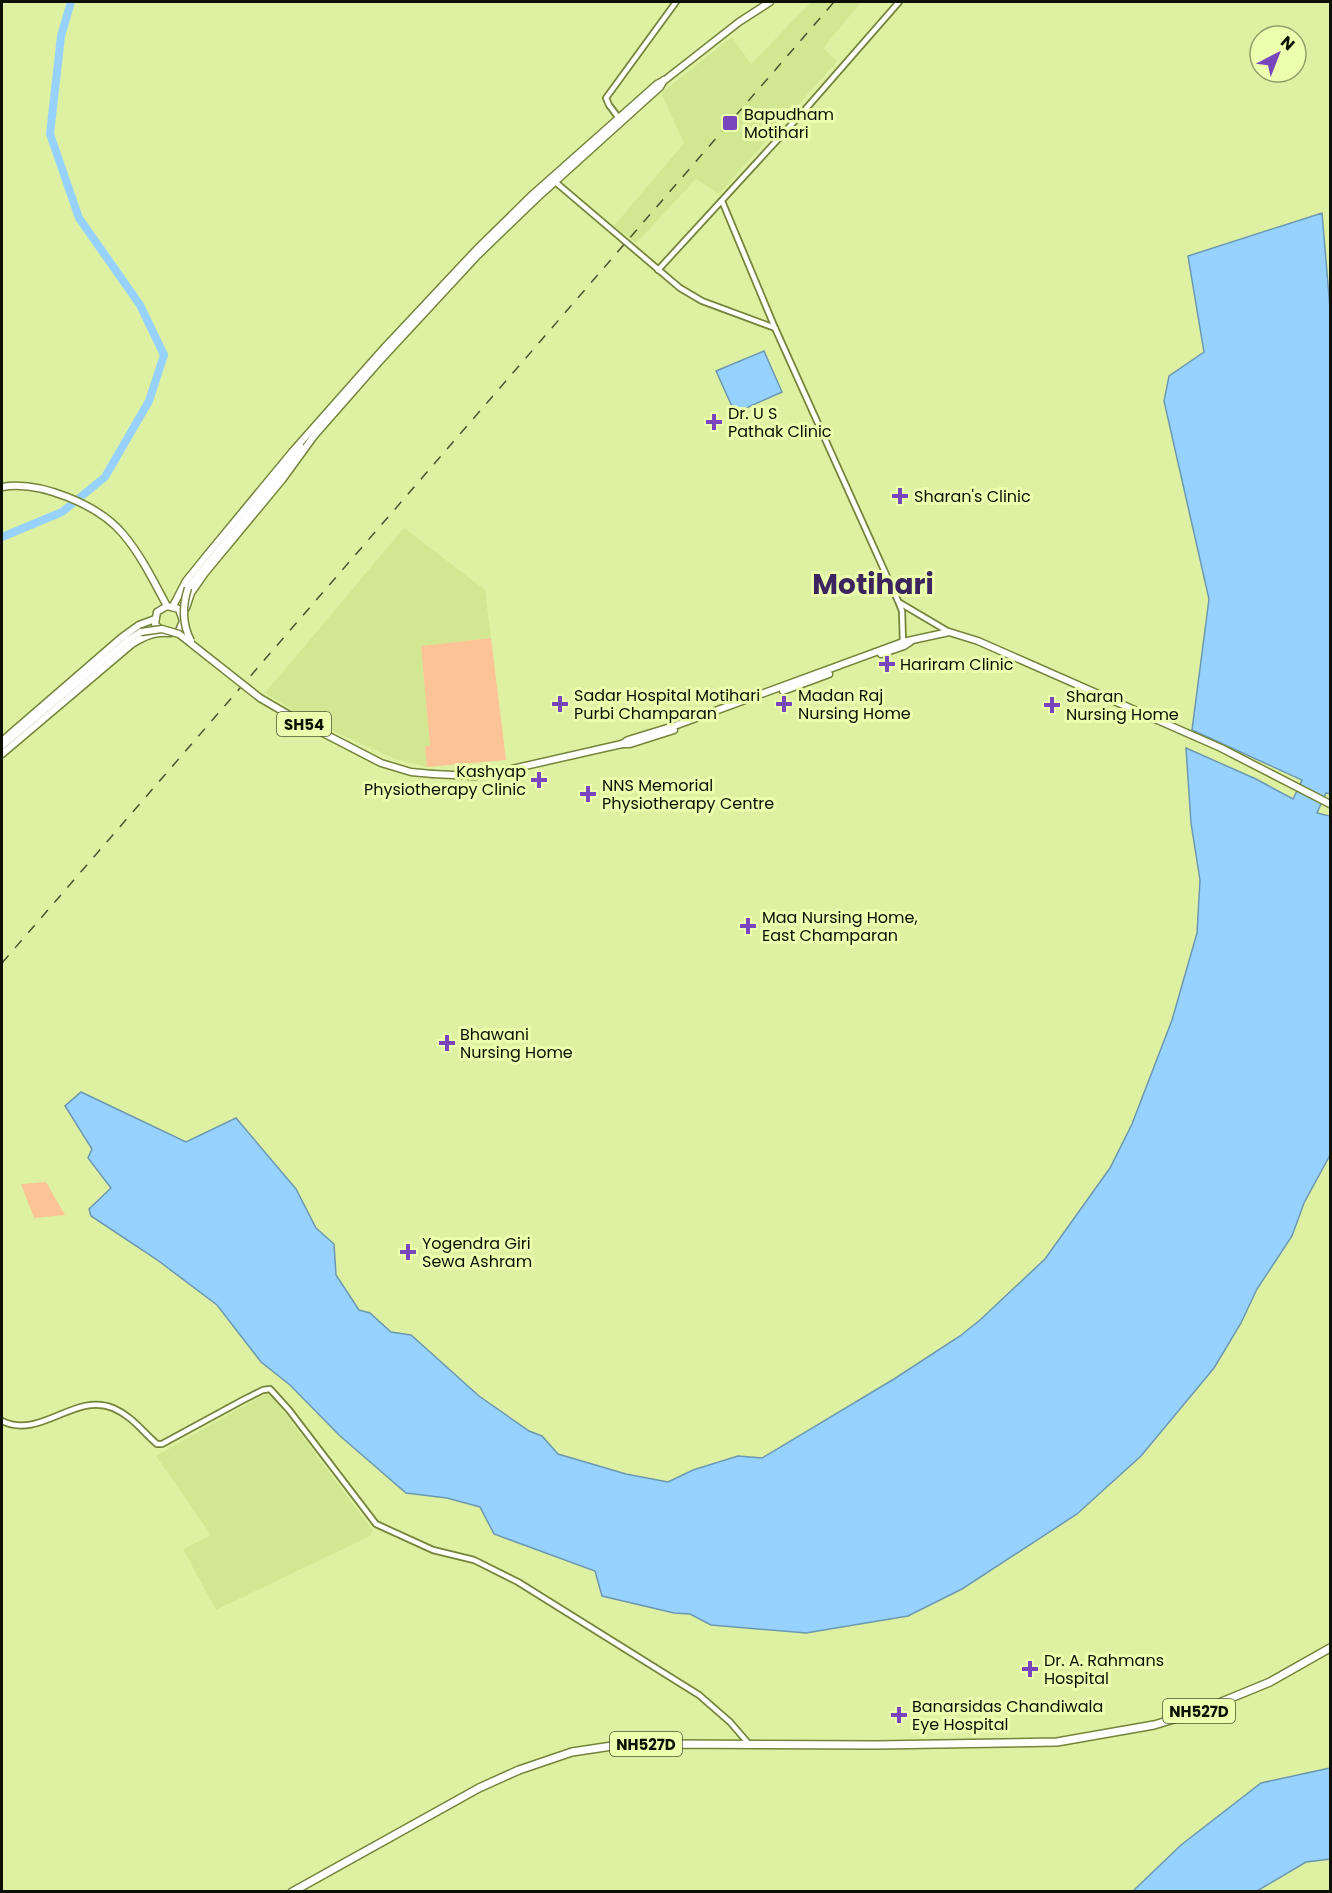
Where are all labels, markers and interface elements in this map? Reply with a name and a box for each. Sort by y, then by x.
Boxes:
north arrow [1248,24,1308,84]
text: N [1276,31,1300,56]
place label: Bapudham Motihari [744,103,834,144]
marker: Bapudham Motihari [721,114,739,132]
place label: Dr. U S Pathak Clinic [728,402,832,443]
marker: Dr. U S Pathak Clinic [705,413,723,431]
place label: Sharan's Clinic [914,485,1031,508]
marker: Sharan's Clinic [891,487,909,505]
district label: Motihari [812,565,934,604]
place label: Hariram Clinic [900,653,1014,676]
marker: Hariram Clinic [878,655,896,673]
place label: Sadar Hospital Motihari Purbi Champaran [574,684,760,725]
place label: Madan Raj Nursing Home [798,684,911,725]
place label: Sharan Nursing Home [1066,685,1179,726]
marker: Sadar Hospital Motihari Purbi Champaran [551,695,569,713]
marker: Madan Raj Nursing Home [775,695,793,713]
marker: Sharan Nursing Home [1043,696,1061,714]
road number: SH54 [277,712,331,736]
place label: Kashyap Physiotherapy Clinic [364,760,526,801]
marker: Kashyap Physiotherapy Clinic [530,771,548,789]
place label: NNS Memorial Physiotherapy Centre [602,774,774,815]
marker: NNS Memorial Physiotherapy Centre [579,785,597,803]
place label: Maa Nursing Home, East Champaran [762,906,918,947]
marker: Maa Nursing Home, East Champaran [739,917,757,935]
place label: Bhawani Nursing Home [460,1023,573,1064]
marker: Bhawani Nursing Home [438,1034,456,1052]
place label: Yogendra Giri Sewa Ashram [422,1232,532,1273]
marker: Yogendra Giri Sewa Ashram [399,1243,417,1261]
place label: Dr. A. Rahmans Hospital [1044,1649,1164,1690]
marker: Dr. A. Rahmans Hospital [1021,1660,1039,1678]
place label: Banarsidas Chandiwala Eye Hospital [912,1695,1103,1736]
road number: NH527D [1163,1699,1235,1723]
marker: Banarsidas Chandiwala Eye Hospital [890,1706,908,1724]
road number: NH527D [610,1732,682,1756]

